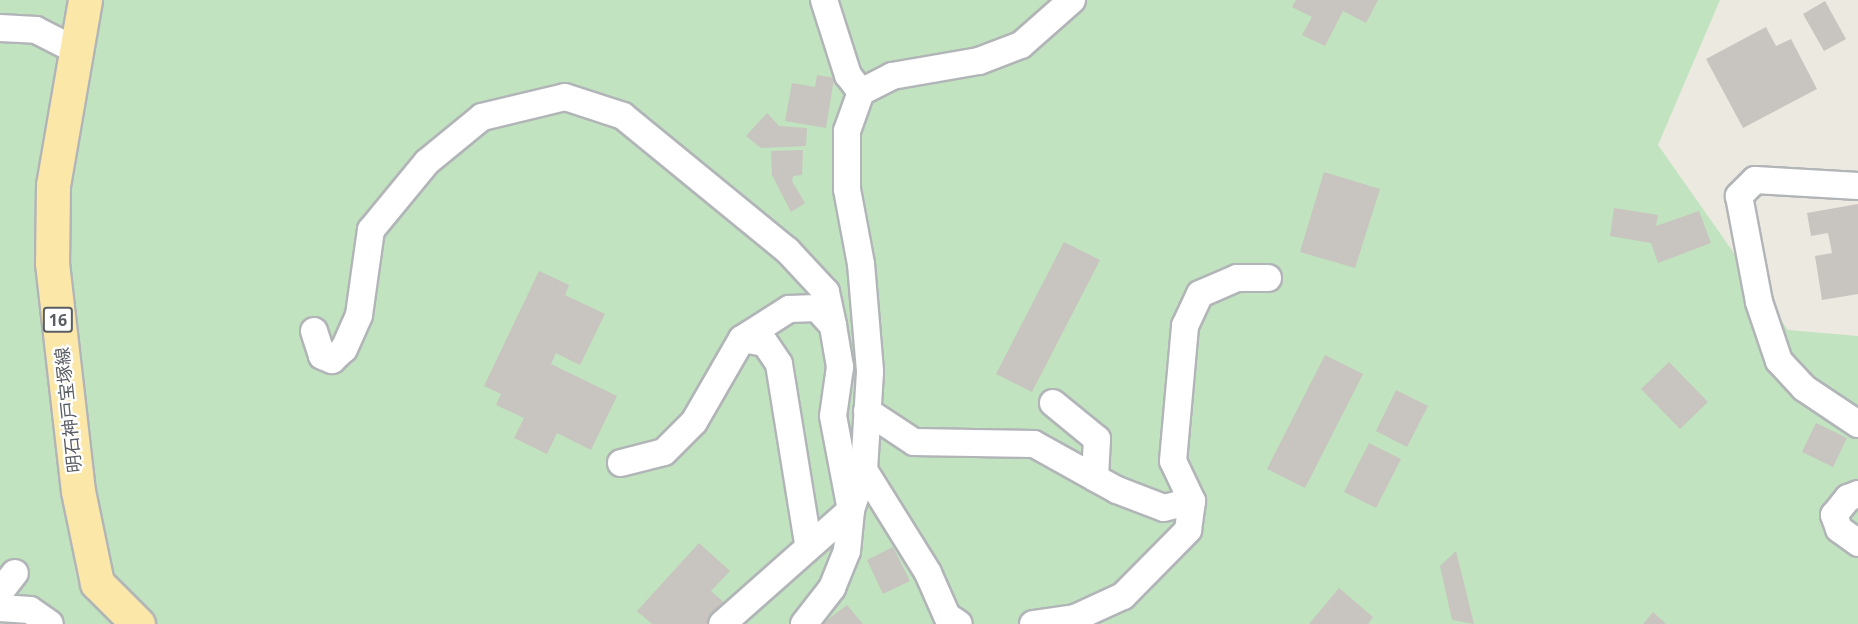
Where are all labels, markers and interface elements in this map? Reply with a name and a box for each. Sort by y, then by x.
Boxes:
road number: 16 [42,307,74,333]
street label: 明石神戸宝塚線 [51,346,85,474]

